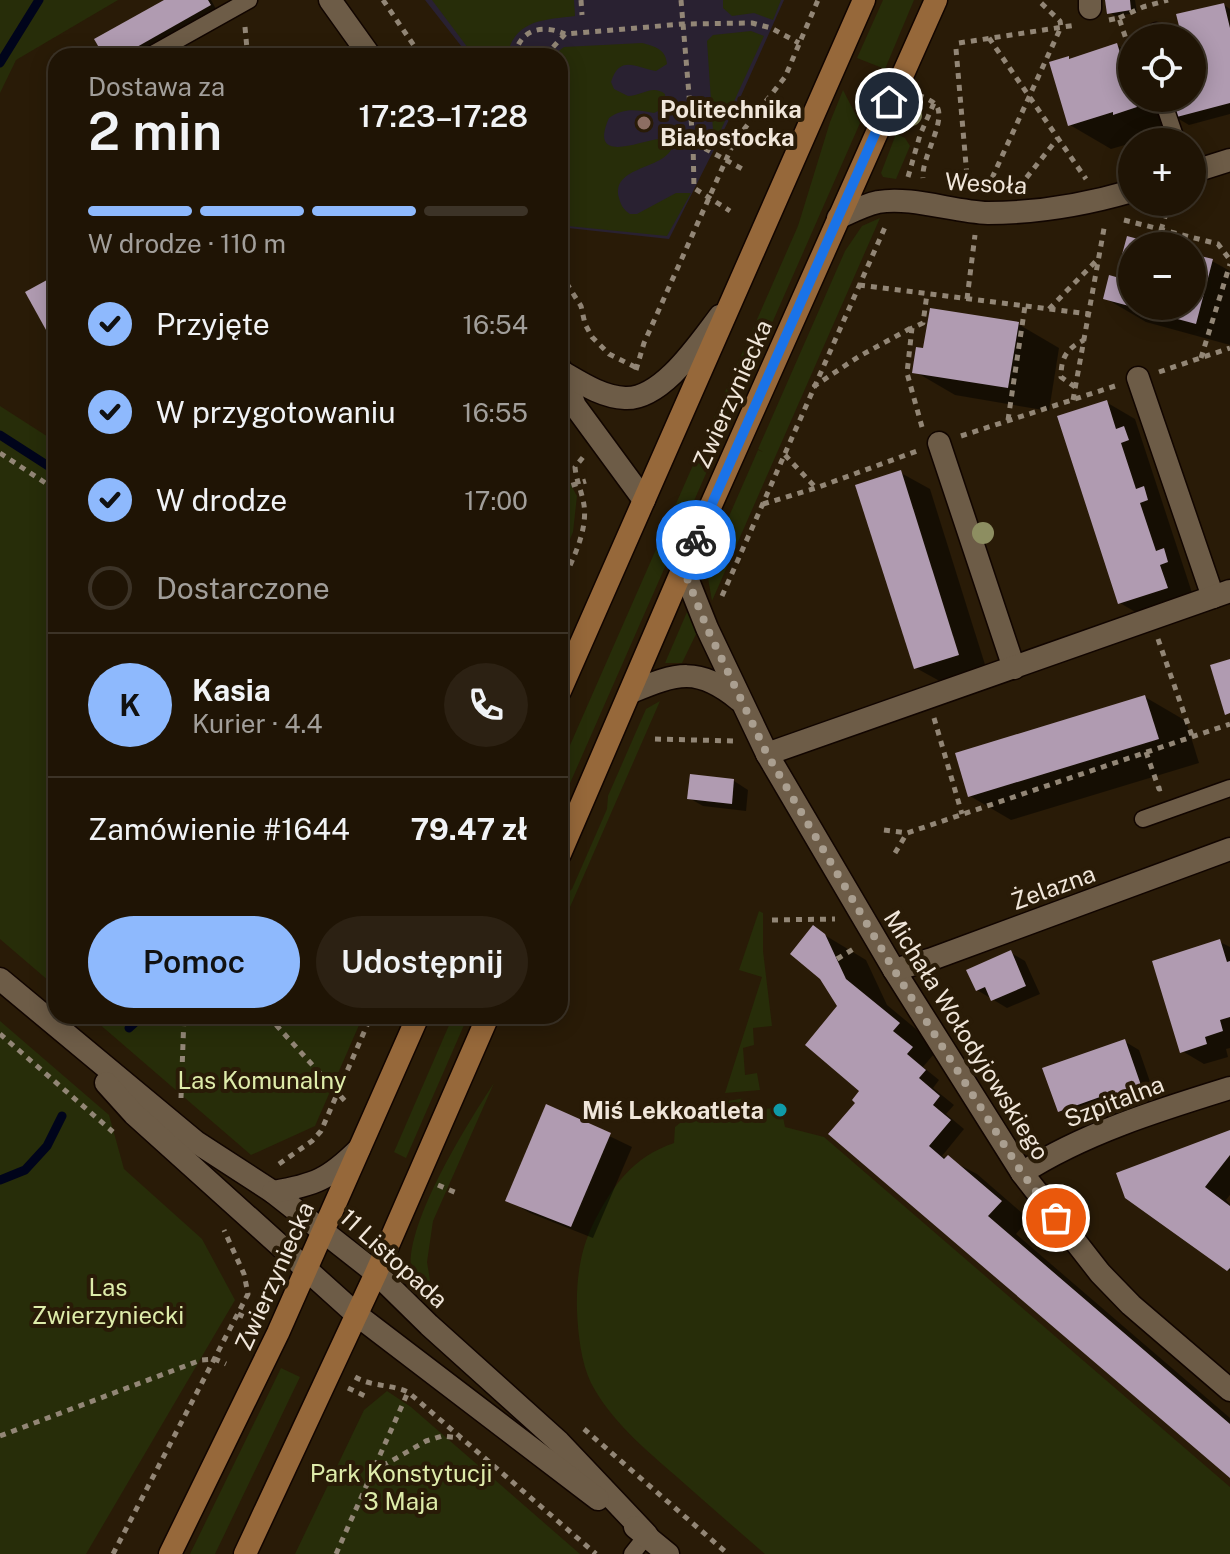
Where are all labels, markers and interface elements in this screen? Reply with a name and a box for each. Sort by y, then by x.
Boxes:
map controls [1118,24,1206,320]
button: locate [1118,24,1206,112]
pin [855,68,923,136]
text: Dostawa za [88,71,225,102]
icon: home [867,80,911,124]
place label: Politechnika Białostocka [660,95,802,151]
text: 17:23–17:28 [358,98,528,134]
text: 2 min [88,101,222,162]
marker: Politechnika Białostocka [635,114,653,132]
button: + [1118,128,1206,216]
street label: Wesoła [944,167,1028,199]
text: W drodze · 110 m [88,228,286,259]
button: − [1118,232,1206,320]
icon: check [88,302,132,346]
text: Przyjęte [156,306,270,342]
text: 16:54 [462,309,528,340]
street label: Zwierzyniecka [687,315,777,473]
icon: check [88,390,132,434]
text: W przygotowaniu [156,394,396,430]
text: 16:55 [462,397,528,428]
icon: check [88,478,132,522]
text: W drodze [156,482,287,518]
text: 17:00 [464,485,528,516]
courier [656,500,736,580]
icon: bike [674,518,718,562]
text: Dostarczone [156,570,330,606]
button: phone [444,663,528,747]
text: Kasia [192,672,271,708]
text: K [119,687,141,723]
text: Kurier · 4.4 [192,708,323,739]
text: Zamówienie #1644 [88,811,350,847]
text: 79.47 zł [410,811,528,847]
street label: Żelazna [1007,859,1099,915]
street label: Michała Wołodyjowskiego [879,905,1055,1165]
button: Pomoc [88,916,300,1008]
button: Udostępnij [316,916,528,1008]
park label: Las Komunalny [177,1066,347,1094]
street label: Szpitalna [1060,1069,1168,1133]
place label: Miś Lekkoatleta [582,1096,764,1124]
marker: Miś Lekkoatleta [771,1101,789,1119]
pin [1022,1184,1090,1252]
icon: bag [1034,1196,1078,1240]
street label: Zwierzyniecka [229,1197,319,1355]
street label: 11 Listopada [335,1203,453,1313]
park label: Las Zwierzyniecki [32,1273,184,1329]
park label: Park Konstytucji 3 Maja [310,1459,492,1515]

